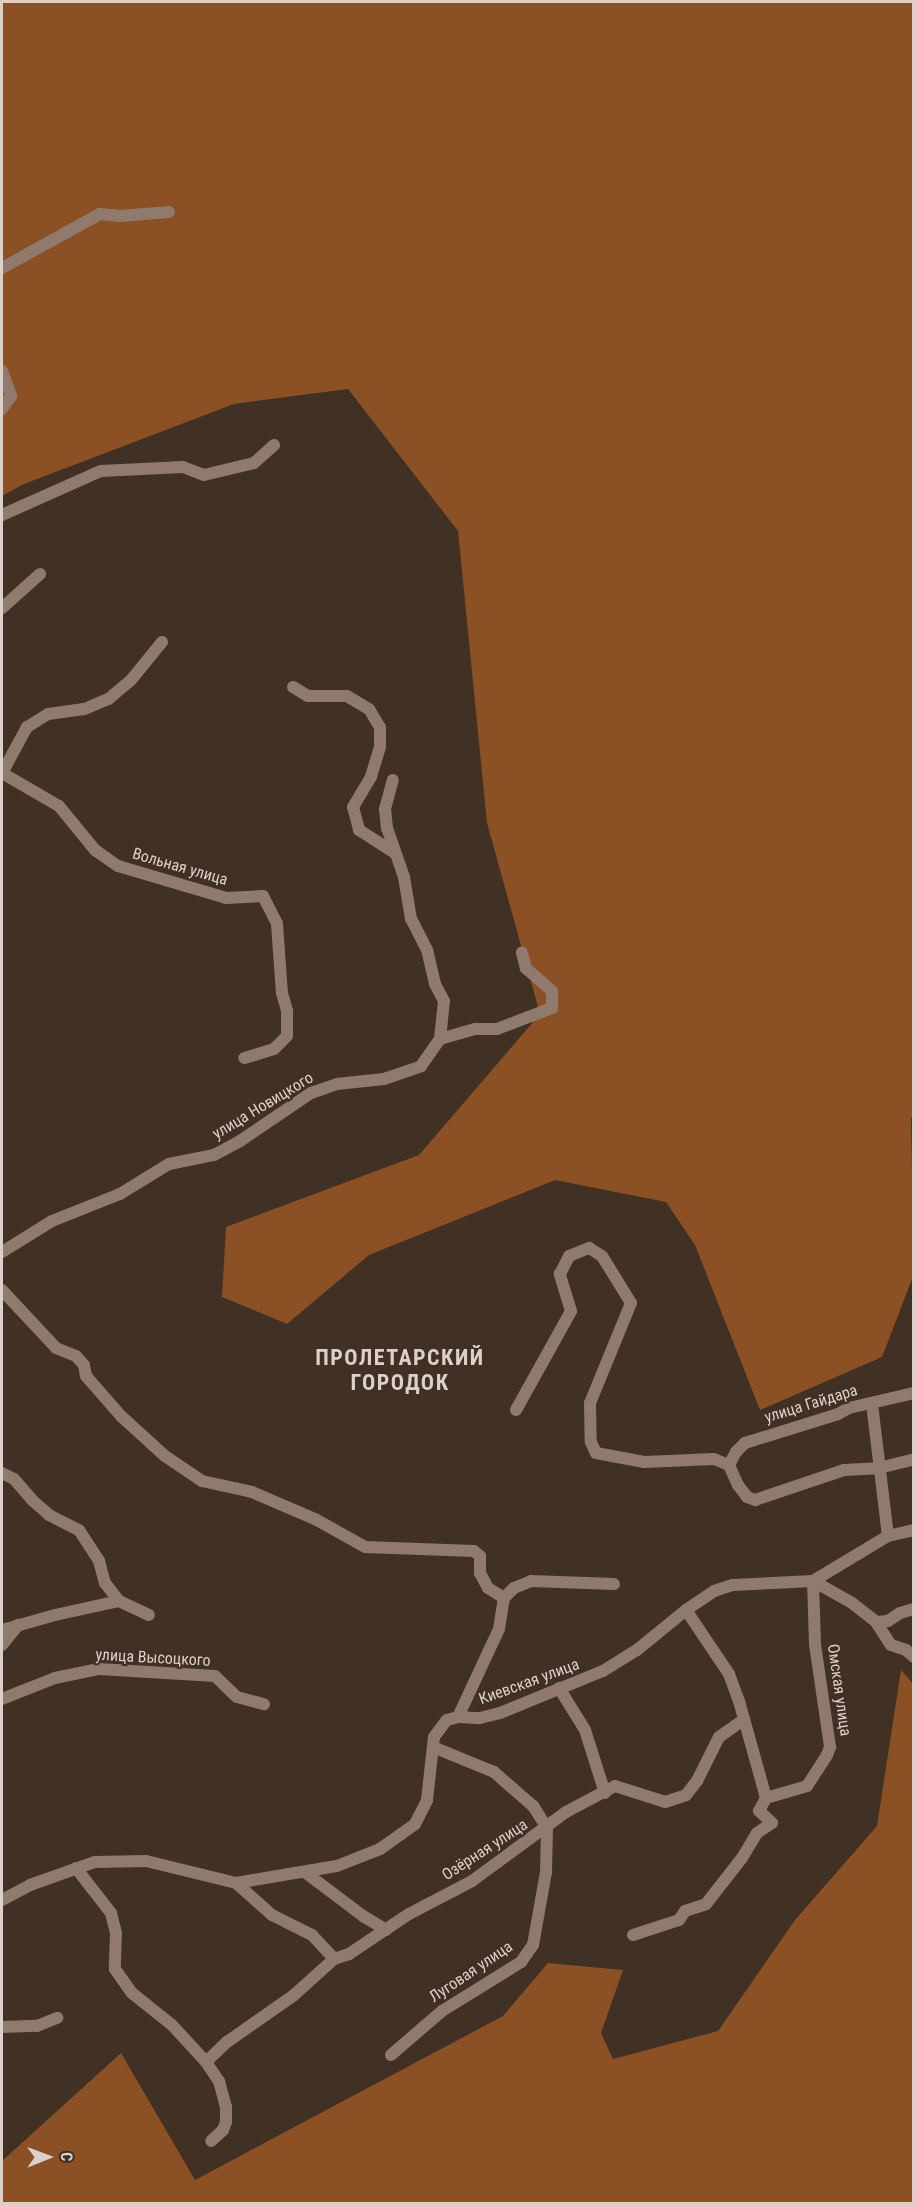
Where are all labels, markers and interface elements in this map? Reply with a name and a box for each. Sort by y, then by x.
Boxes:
street label: Вольная улица [130,844,230,890]
street label: улица Новицкого [209,1068,317,1144]
district label: ПРОЛЕТАРСКИЙ ГОРОДОК [315,1344,485,1396]
street label: улица Гайдара [762,1381,860,1427]
street label: Омская улица [823,1643,855,1737]
street label: улица Высоцкого [95,1645,211,1671]
street label: Киевская улица [476,1655,582,1709]
street label: Озёрная улица [439,1815,531,1885]
street label: Луговая улица [426,1937,516,2007]
north arrow [18,2127,78,2187]
text: С [57,2152,76,2161]

